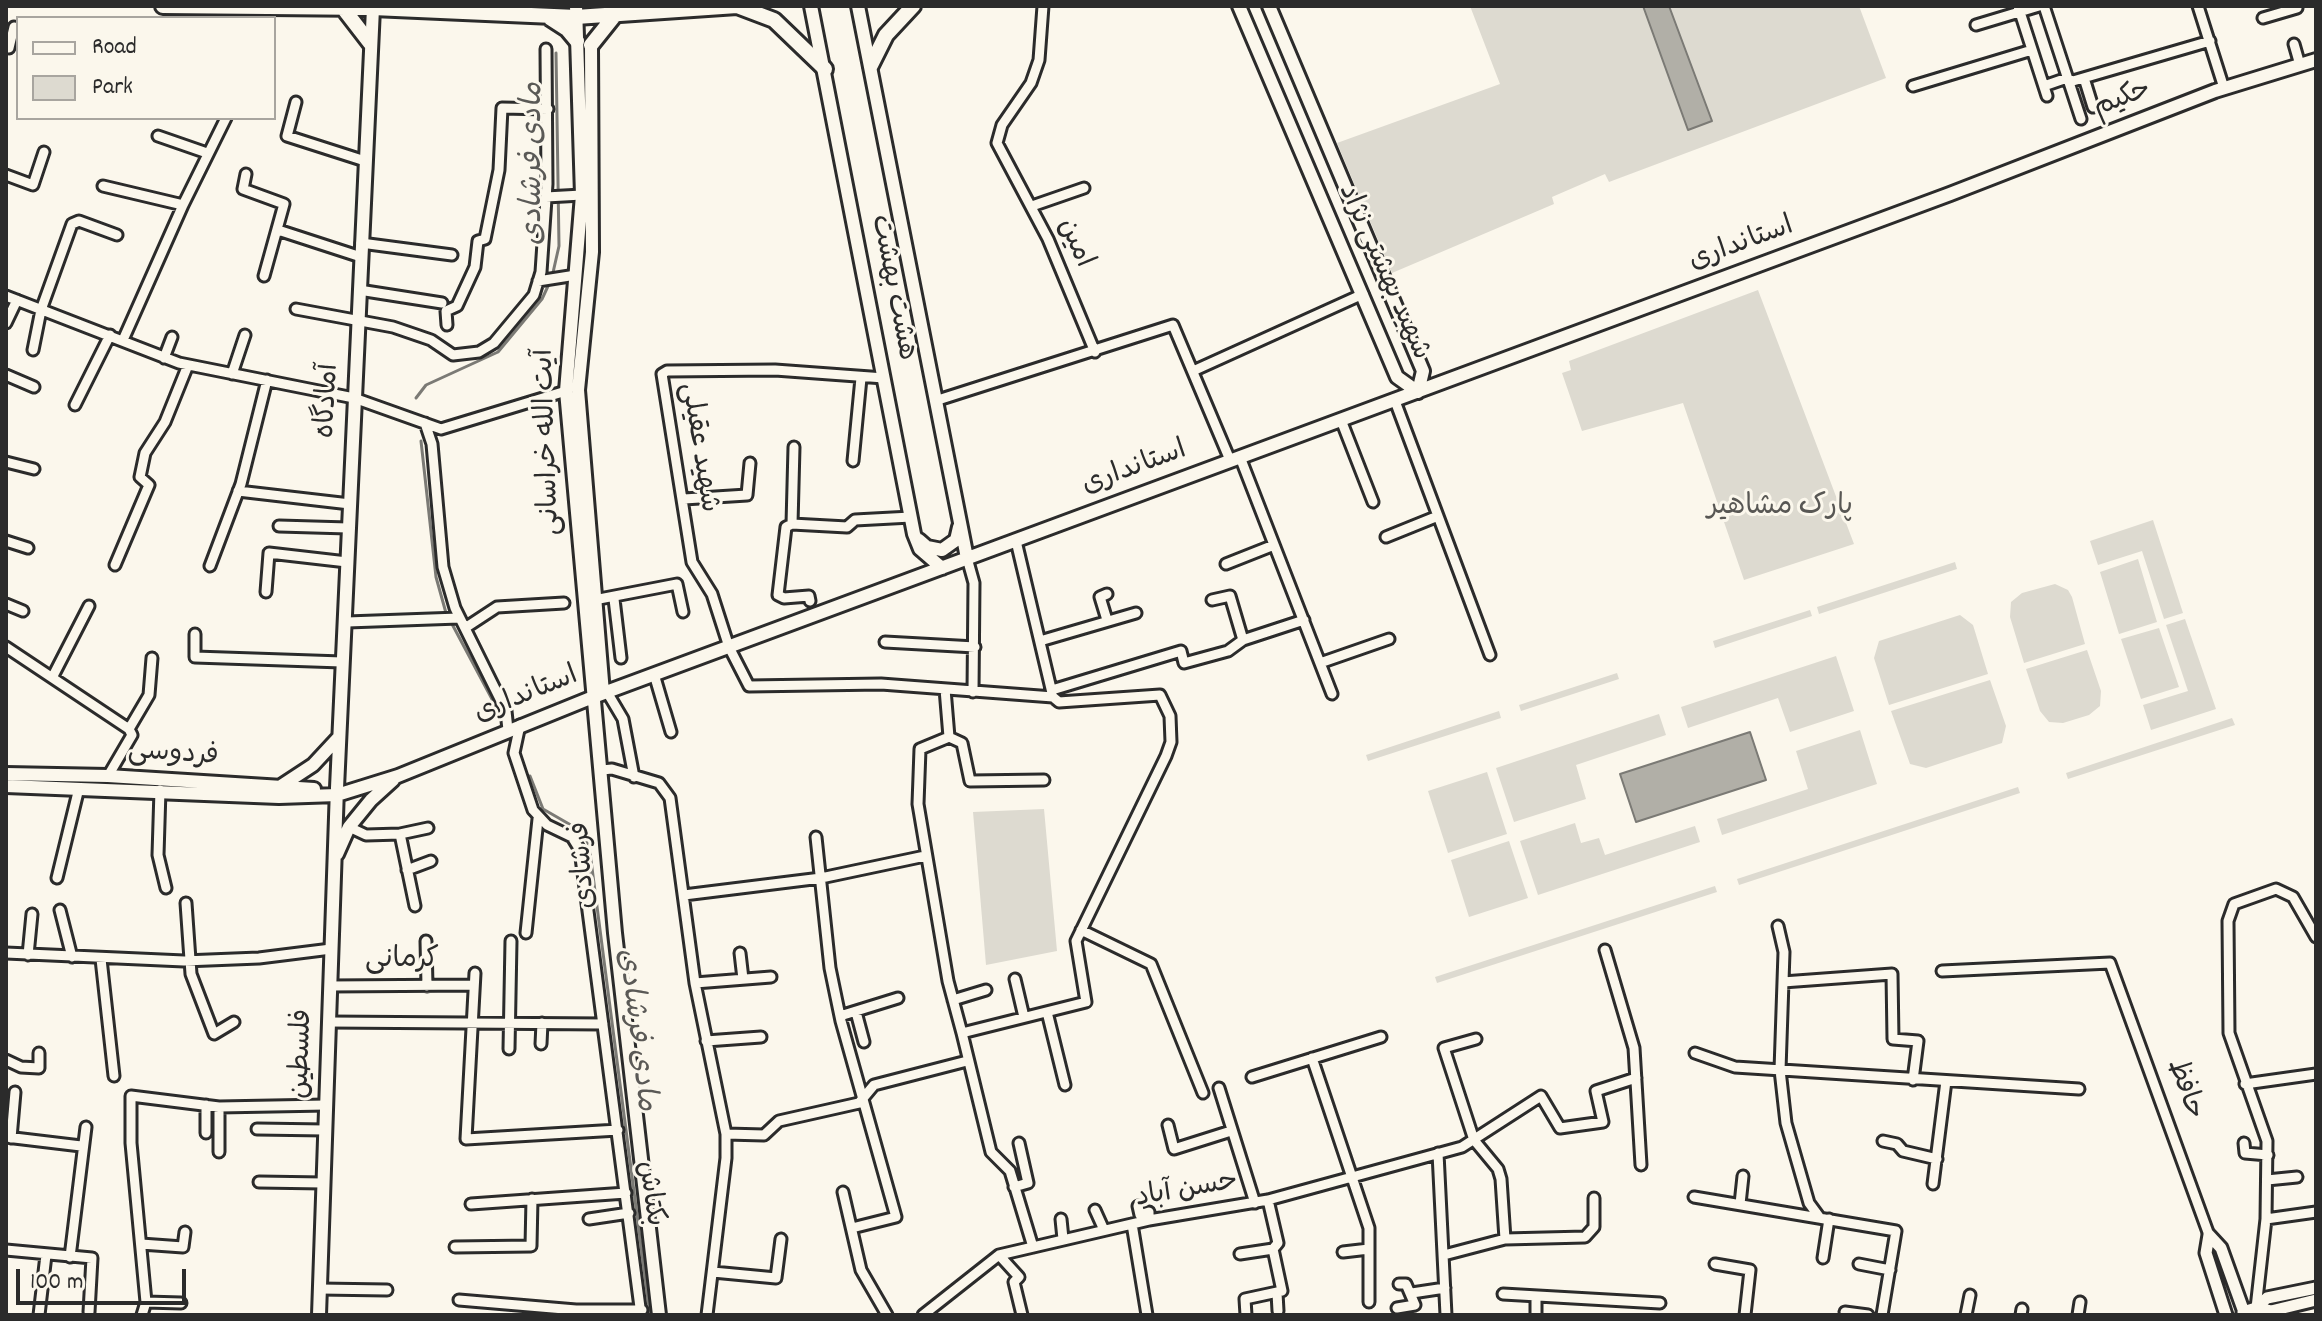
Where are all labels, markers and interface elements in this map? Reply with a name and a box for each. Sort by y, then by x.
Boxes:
legend [16,16,276,120]
text: Road [92,31,137,65]
text: Park [92,71,133,105]
street label: حکیم [2089,75,2157,127]
water label: مادی فرشادی [518,82,554,246]
street label: شهید بهشتی نژاد [1328,180,1436,366]
street label: هشت بهشت [860,212,922,364]
street label: استانداری [1685,212,1799,280]
street label: امین [1047,214,1099,274]
street label: آیت الله خراسانی [530,348,570,536]
street label: آمادگاه [311,363,349,439]
street label: شهید عقیلی [670,381,724,515]
street label: استانداری [1078,436,1192,504]
park label: پارک مشاهیر [1707,492,1853,526]
street label: استانداری [470,661,584,733]
street label: فردوسی [127,736,219,776]
street label: فرشادی [566,820,606,910]
street label: کرمانی [365,945,439,979]
water label: مادی فرشادی [606,947,662,1113]
street label: فلسطین [286,1008,322,1100]
street label: حافظ [2157,1055,2209,1125]
street label: بکتاش [627,1159,669,1229]
street label: حسن آباد [1133,1166,1241,1218]
scale bar [20,1253,190,1303]
text: 100 m [30,1266,83,1300]

